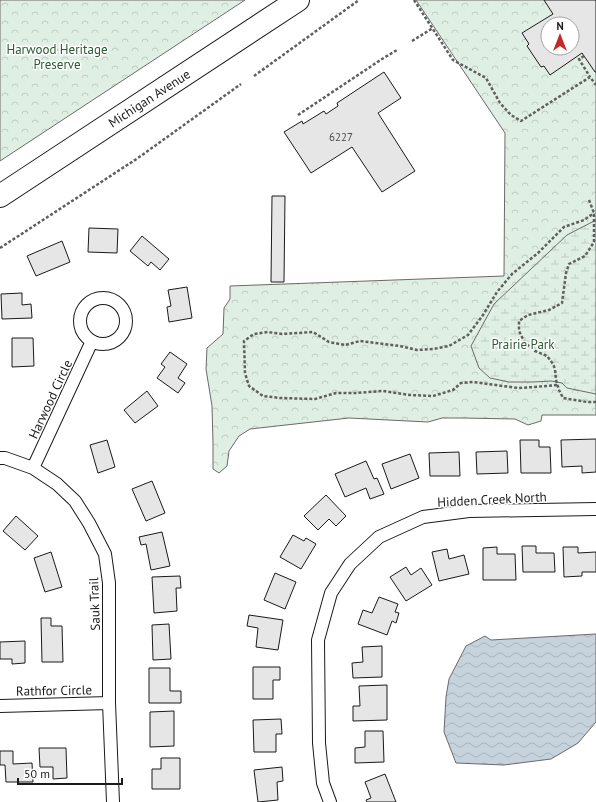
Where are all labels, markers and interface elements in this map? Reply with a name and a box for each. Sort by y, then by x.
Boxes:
north arrow [540,16,580,56]
text: N [556,19,564,33]
park label: Harwood Heritage Preserve [6,41,108,73]
street label: Michigan Avenue [105,66,193,131]
house number: 6227 [329,130,353,144]
park label: Prairie Park [491,336,555,353]
street label: Harwood Circle [25,357,76,441]
street label: Hidden Creek North [437,488,547,511]
street label: Sauk Trail [85,577,104,631]
street label: Rathfor Circle [16,681,92,700]
scale bar [18,760,122,786]
text: 50 m [24,766,50,781]

